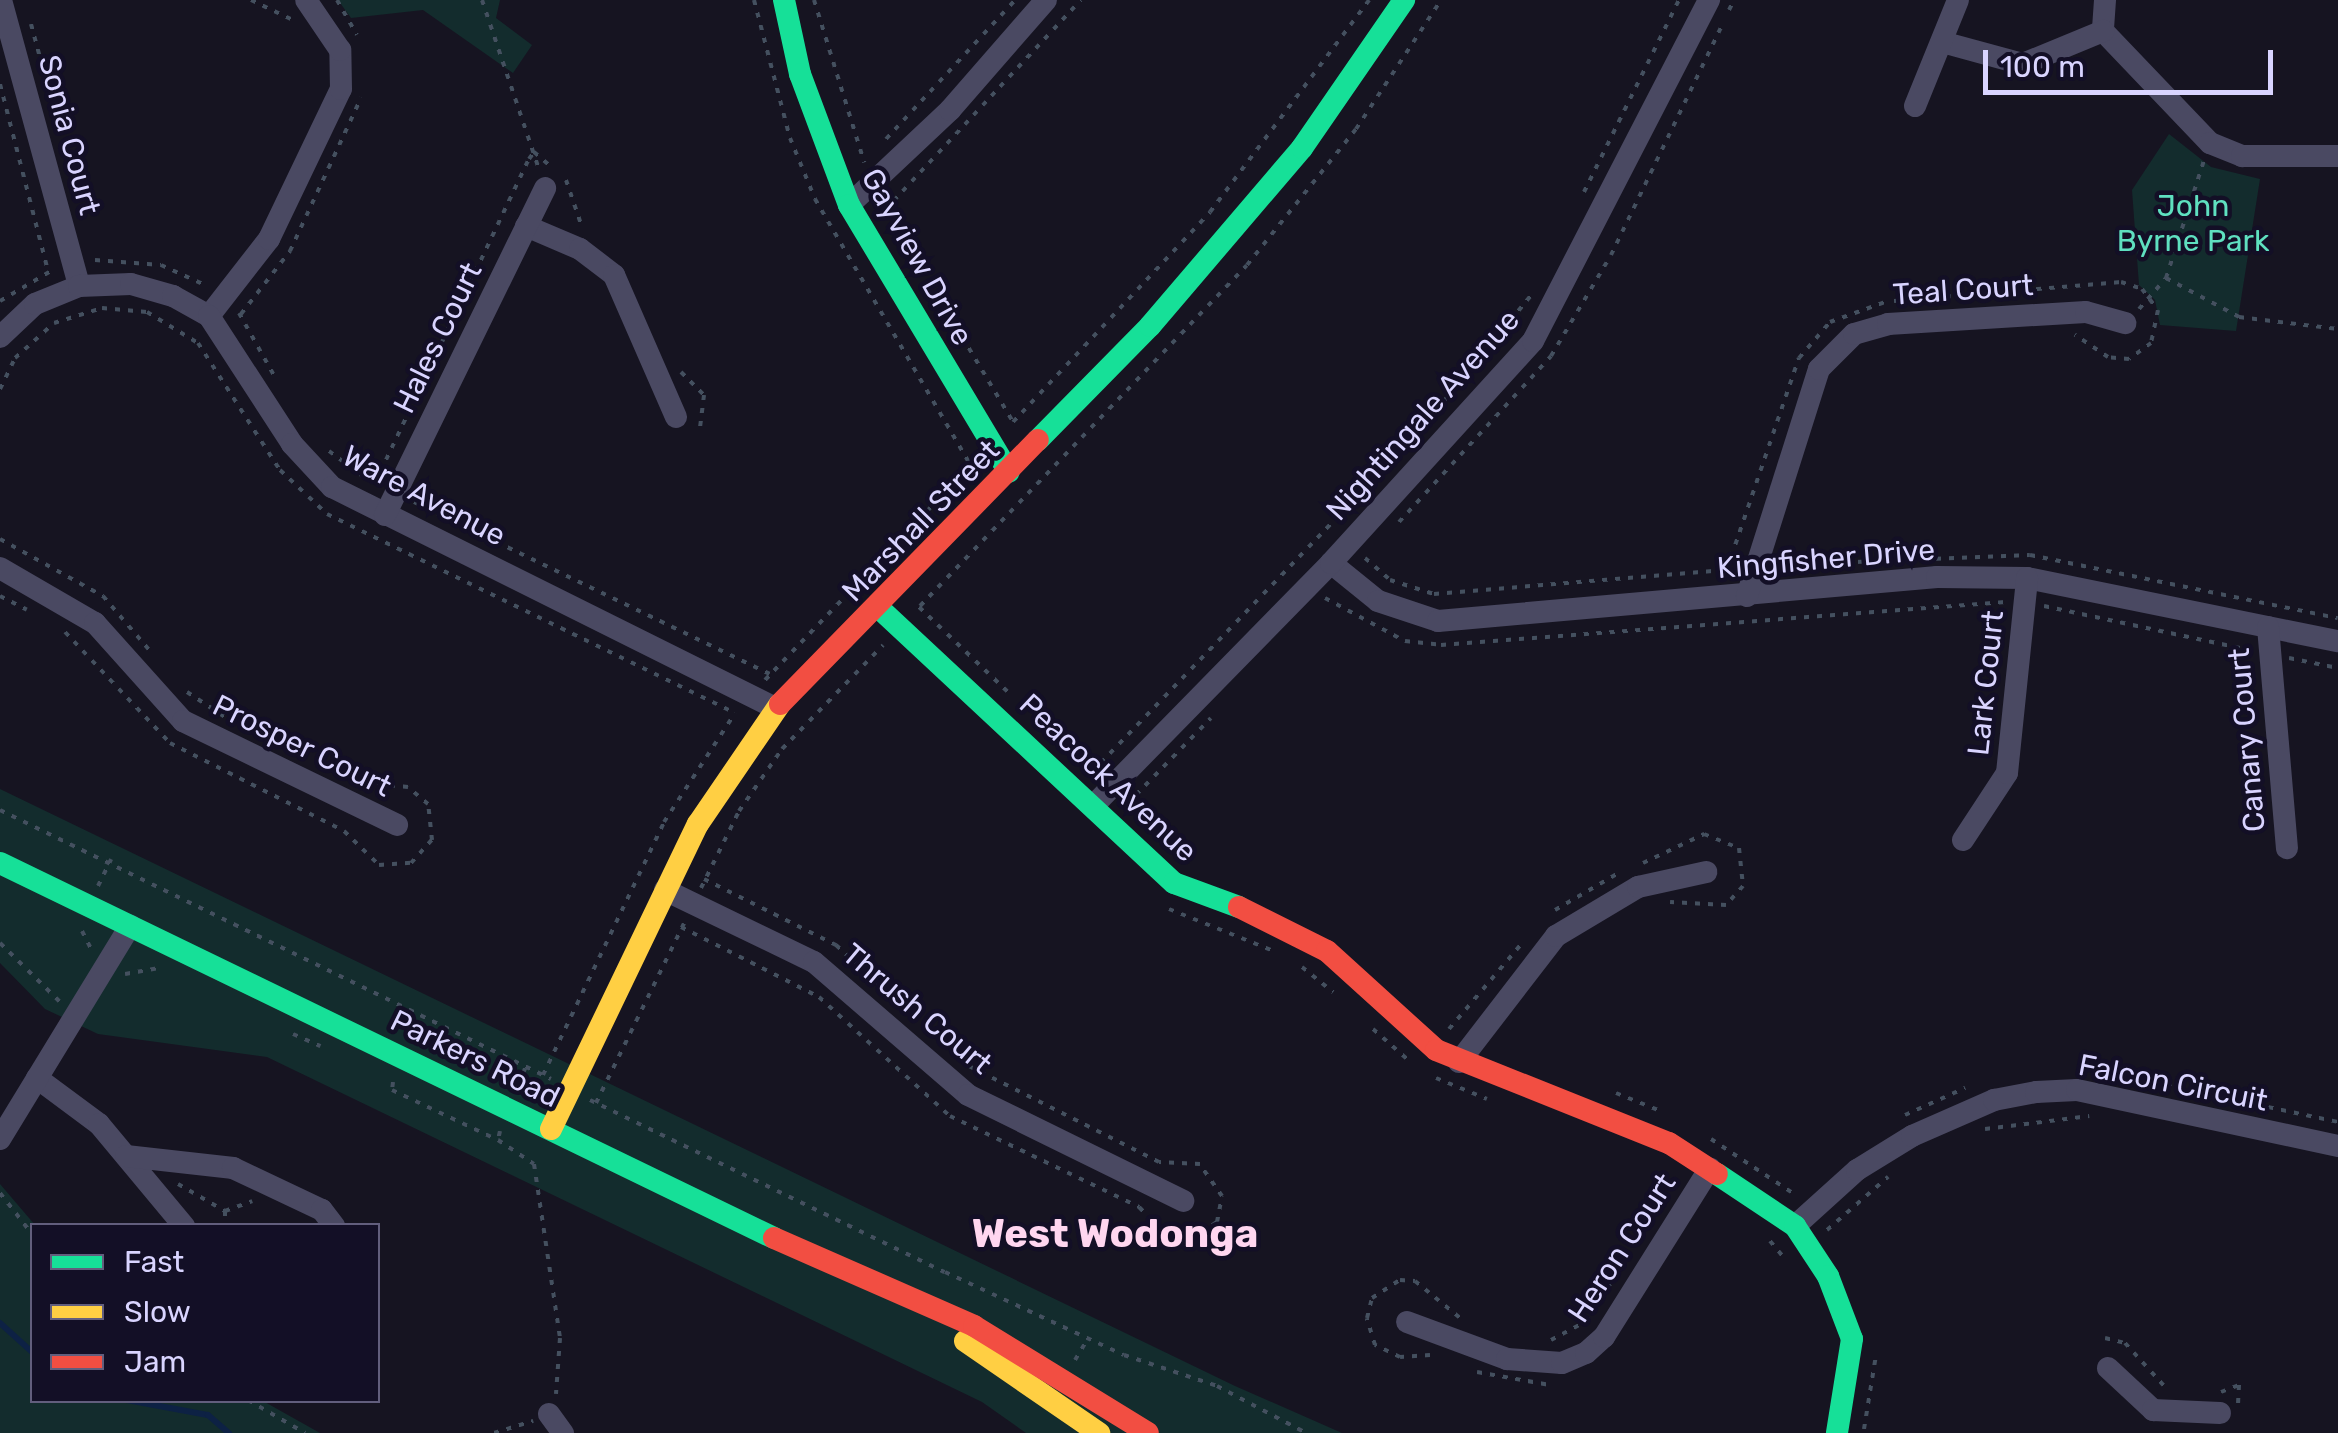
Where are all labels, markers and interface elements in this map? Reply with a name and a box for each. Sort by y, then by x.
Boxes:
scale bar [1988,30,2278,92]
text: 100 m [2000,49,2085,85]
street label: Sonia Court [30,51,108,219]
street label: Gayview Drive [853,162,981,352]
park label: John Byrne Park [2117,188,2269,258]
street label: Hales Court [386,257,490,419]
street label: Teal Court [1891,267,2035,313]
street label: Nightingale Avenue [1319,302,1527,528]
street label: Marshall Street [835,433,1007,609]
street label: Ware Avenue [336,438,512,554]
street label: Kingfisher Drive [1715,532,1937,586]
street label: Lark Court [1960,608,2012,758]
street label: Canary Court [2221,646,2273,834]
street label: Peacock Avenue [1011,686,1205,870]
street label: Prosper Court [207,687,397,805]
street label: Thrush Court [835,936,999,1082]
street label: Parkers Road [385,1003,565,1115]
street label: Falcon Circuit [2075,1047,2271,1119]
street label: Heron Court [1560,1167,1684,1329]
district label: West Wodonga [972,1210,1258,1258]
legend [30,1223,380,1403]
text: Fast [124,1244,184,1280]
text: Slow [124,1294,191,1330]
text: Jam [124,1344,186,1380]

